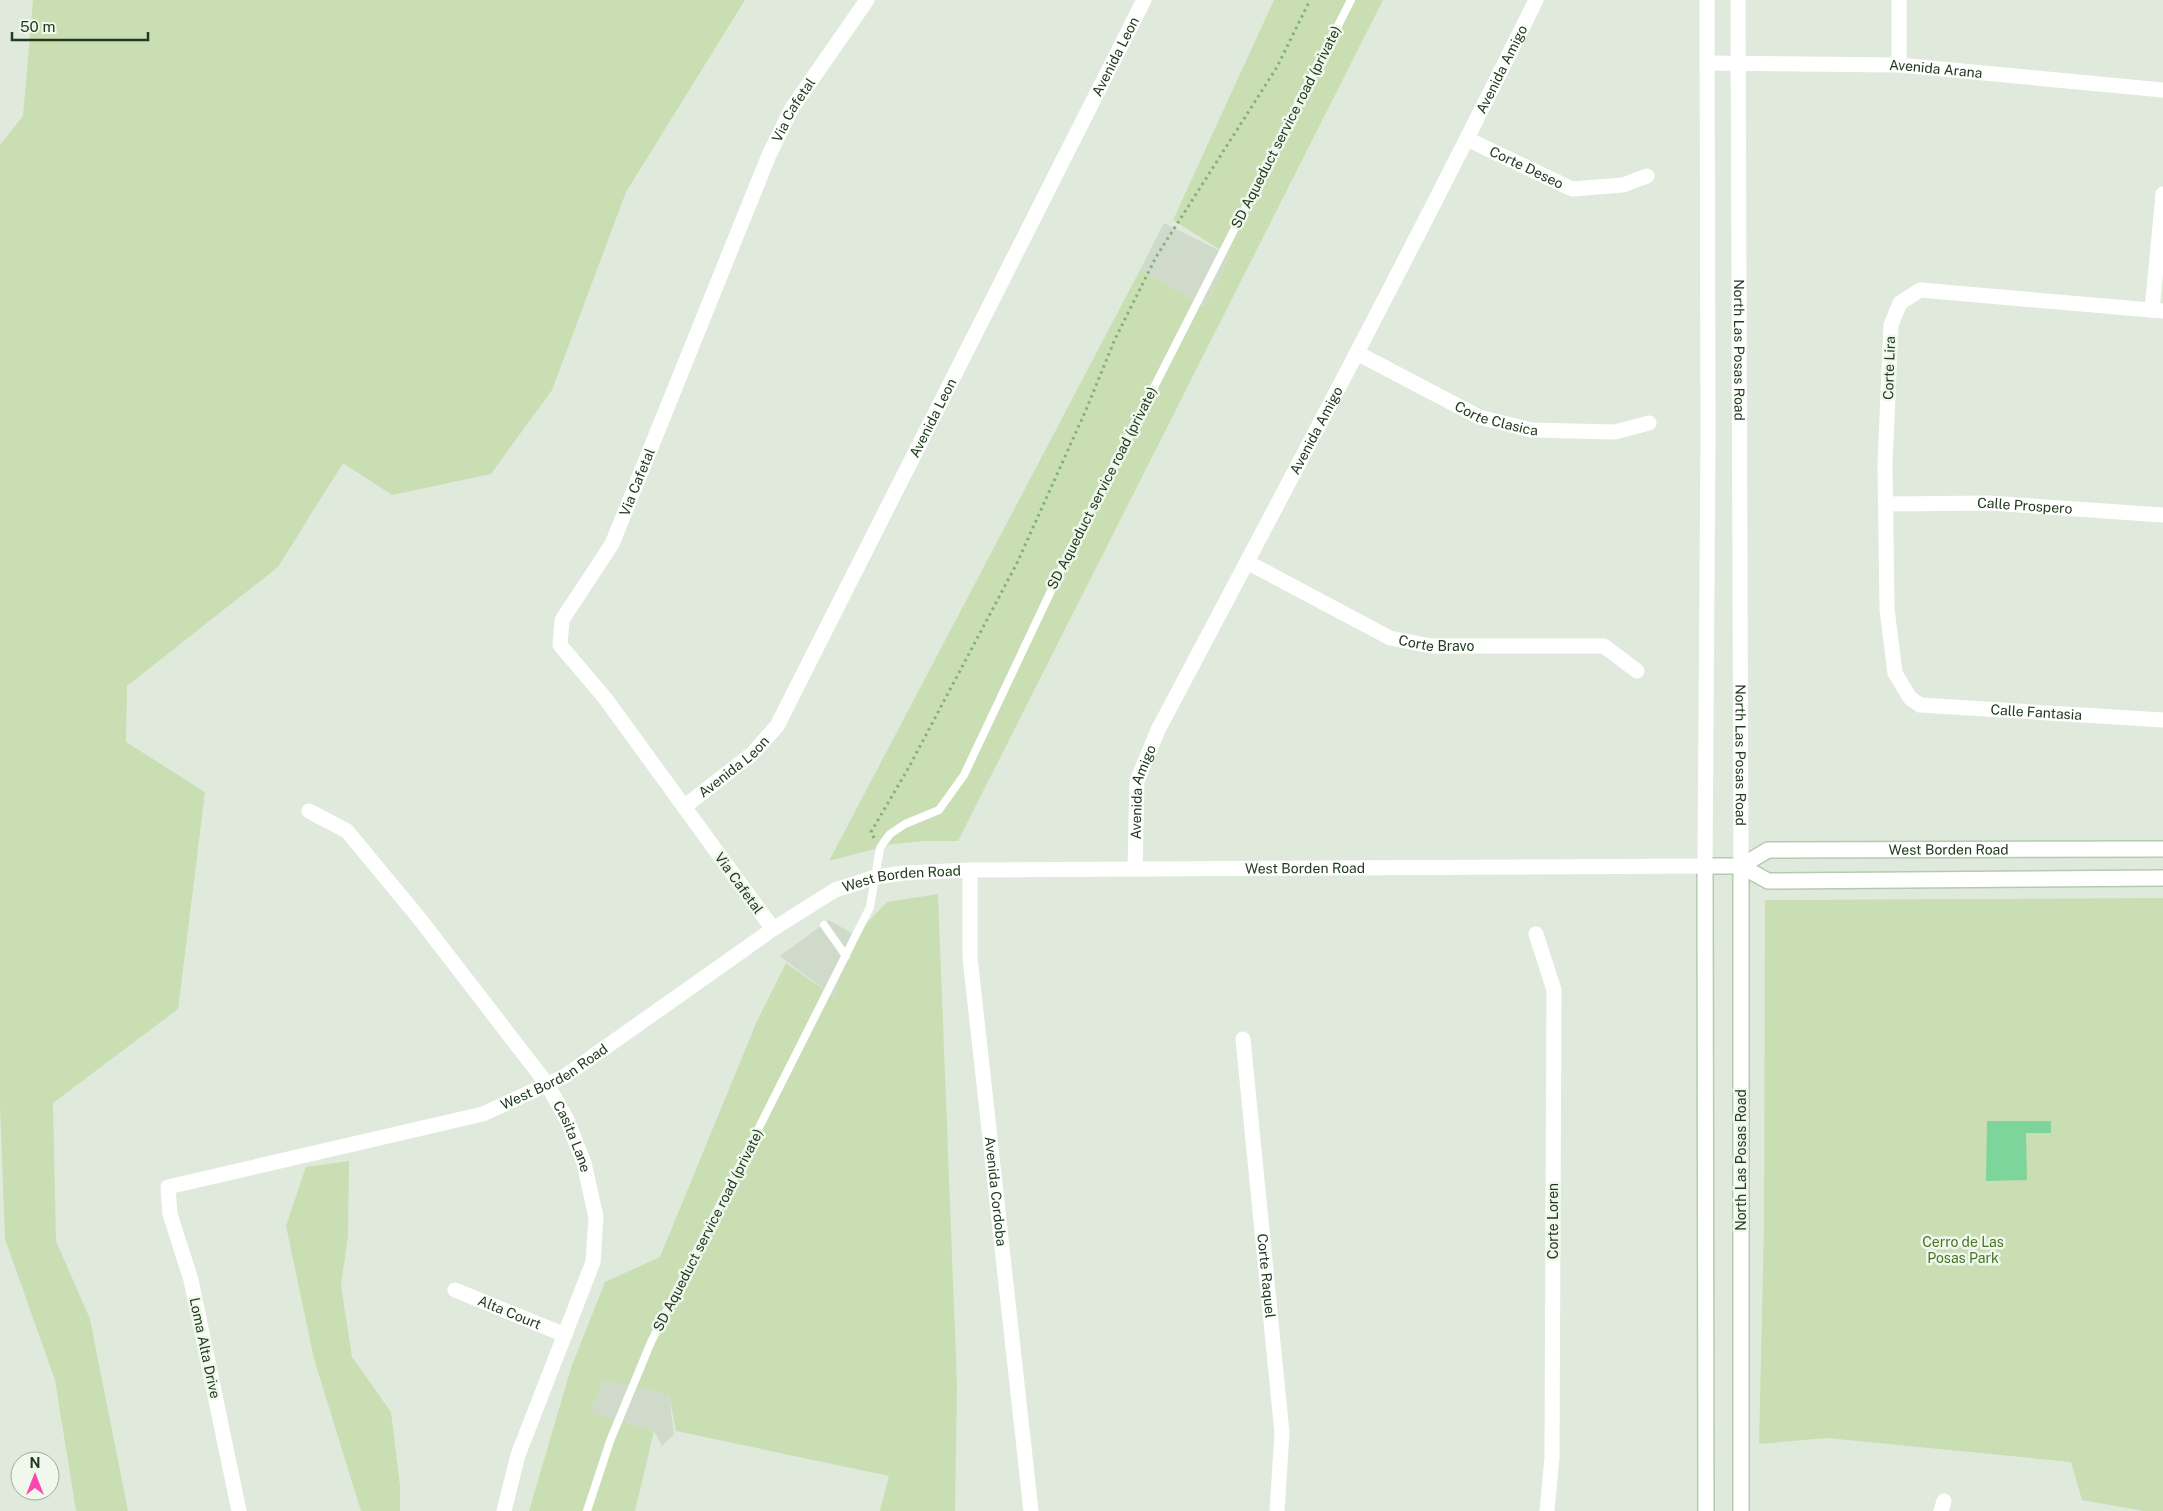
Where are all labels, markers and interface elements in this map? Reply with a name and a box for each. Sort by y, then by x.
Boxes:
scale bar [12,10,149,42]
street label: Avenida Leon [1089,14,1142,99]
text: 50 m [20,18,55,35]
street label: Avenida Amigo [1473,22,1530,116]
street label: SD Aqueduct service road (private) [1228,23,1344,231]
street label: Avenida Arana [1889,57,1983,81]
street label: Via Cafetal [769,75,818,145]
street label: Corte Deseo [1487,143,1566,192]
street label: North Las Posas Road [1731,279,1747,421]
street label: Corte Lira [1880,336,1898,400]
street label: Avenida Leon [906,376,959,460]
street label: SD Aqueduct service road (private) [1044,384,1160,592]
street label: Avenida Amigo [1287,384,1346,477]
street label: Corte Clasica [1452,398,1538,438]
street label: Via Cafetal [616,446,658,518]
street label: Calle Prospero [1977,495,2073,517]
street label: Corte Bravo [1397,632,1475,654]
street label: North Las Posas Road [1732,684,1749,826]
street label: Calle Fantasia [1990,701,2082,723]
street label: Avenida Leon [695,733,772,801]
street label: Avenida Amigo [1128,742,1159,840]
street label: West Borden Road [1889,841,2009,858]
street label: Via Cafetal [712,849,766,917]
street label: West Borden Road [1245,860,1365,877]
street label: West Borden Road [840,862,961,895]
street label: West Borden Road [498,1041,610,1113]
street label: North Las Posas Road [1733,1089,1749,1231]
street label: Casita Lane [550,1098,594,1174]
street label: SD Aqueduct service road (private) [650,1126,766,1334]
street label: Avenida Cordoba [982,1136,1010,1247]
street label: Corte Loren [1545,1183,1561,1259]
street label: Corte Raquel [1254,1233,1279,1319]
park label: Cerro de Las Posas Park [1922,1234,2004,1266]
street label: Alta Court [476,1292,544,1332]
street label: Loma Alta Drive [187,1296,224,1400]
north arrow [10,1451,60,1501]
text: N [30,1455,40,1471]

